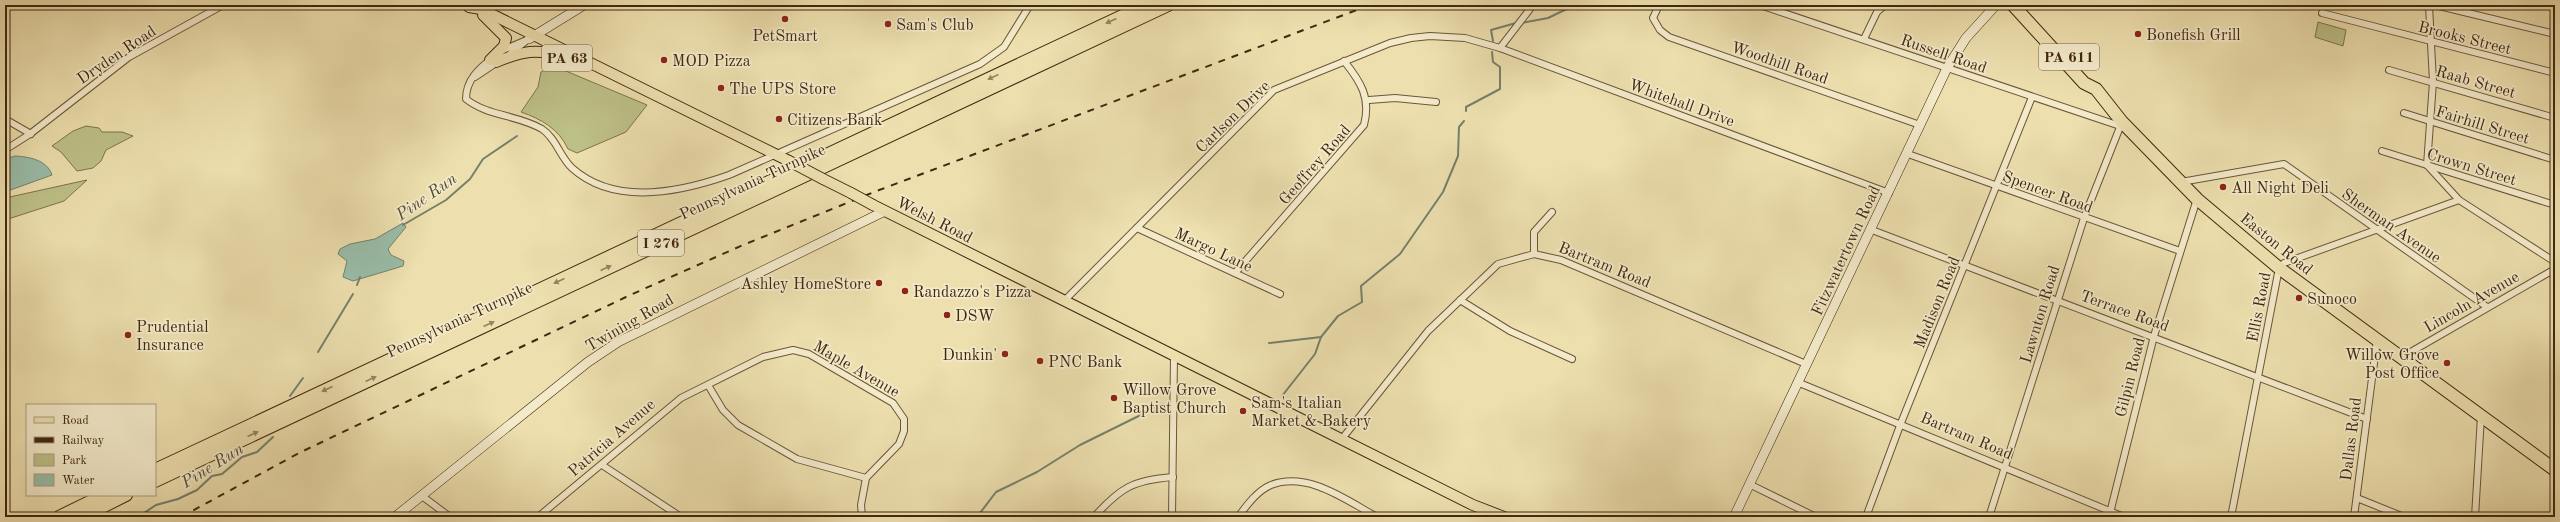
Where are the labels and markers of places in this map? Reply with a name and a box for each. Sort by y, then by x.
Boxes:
marker: PetSmart [780,14,790,24]
place label: Sam's Club [896,18,974,34]
marker: Sam's Club [883,19,893,29]
place label: Bonefish Grill [2146,28,2241,44]
place label: PetSmart [752,29,818,45]
marker: Bonefish Grill [2133,29,2143,39]
place label: MOD Pizza [672,54,751,70]
marker: MOD Pizza [659,55,669,65]
place label: The UPS Store [729,82,836,98]
marker: The UPS Store [716,83,726,93]
place label: Citizens Bank [787,113,882,129]
marker: Citizens Bank [774,114,784,124]
place label: All Night Deli [2231,181,2329,197]
marker: All Night Deli [2218,182,2228,192]
place label: Ashley HomeStore [741,277,871,293]
marker: Ashley HomeStore [874,278,884,288]
place label: Randazzo's Pizza [913,285,1032,301]
marker: Randazzo's Pizza [900,286,910,296]
place label: Sunoco [2307,292,2357,308]
marker: Sunoco [2294,293,2304,303]
place label: DSW [955,309,995,325]
marker: DSW [942,310,952,320]
place label: Prudential Insurance [136,320,208,354]
marker: Prudential Insurance [123,330,133,340]
place label: Dunkin' [942,348,997,364]
place label: Willow Grove Post Office [2345,348,2439,382]
marker: Dunkin' [1000,349,1010,359]
place label: PNC Bank [1048,355,1122,371]
marker: PNC Bank [1035,356,1045,366]
marker: Willow Grove Post Office [2442,358,2452,368]
place label: Willow Grove Baptist Church [1122,383,1227,417]
marker: Willow Grove Baptist Church [1109,393,1119,403]
place label: Sam's Italian Market & Bakery [1251,396,1372,430]
marker: Sam's Italian Market & Bakery [1238,406,1248,416]

